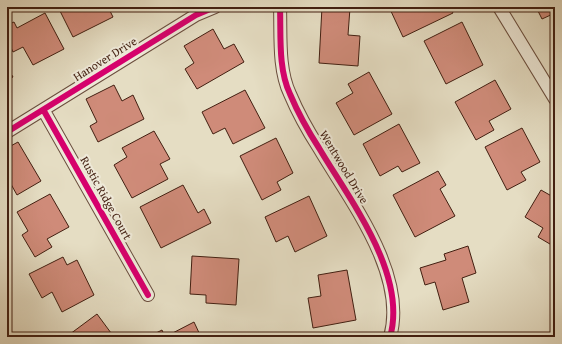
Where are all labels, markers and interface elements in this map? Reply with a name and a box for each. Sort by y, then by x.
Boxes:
street label: Hanover Drive [70,32,140,85]
street label: Wentwood Drive [316,127,373,207]
street label: Rustic Ridge Court [76,153,137,243]

